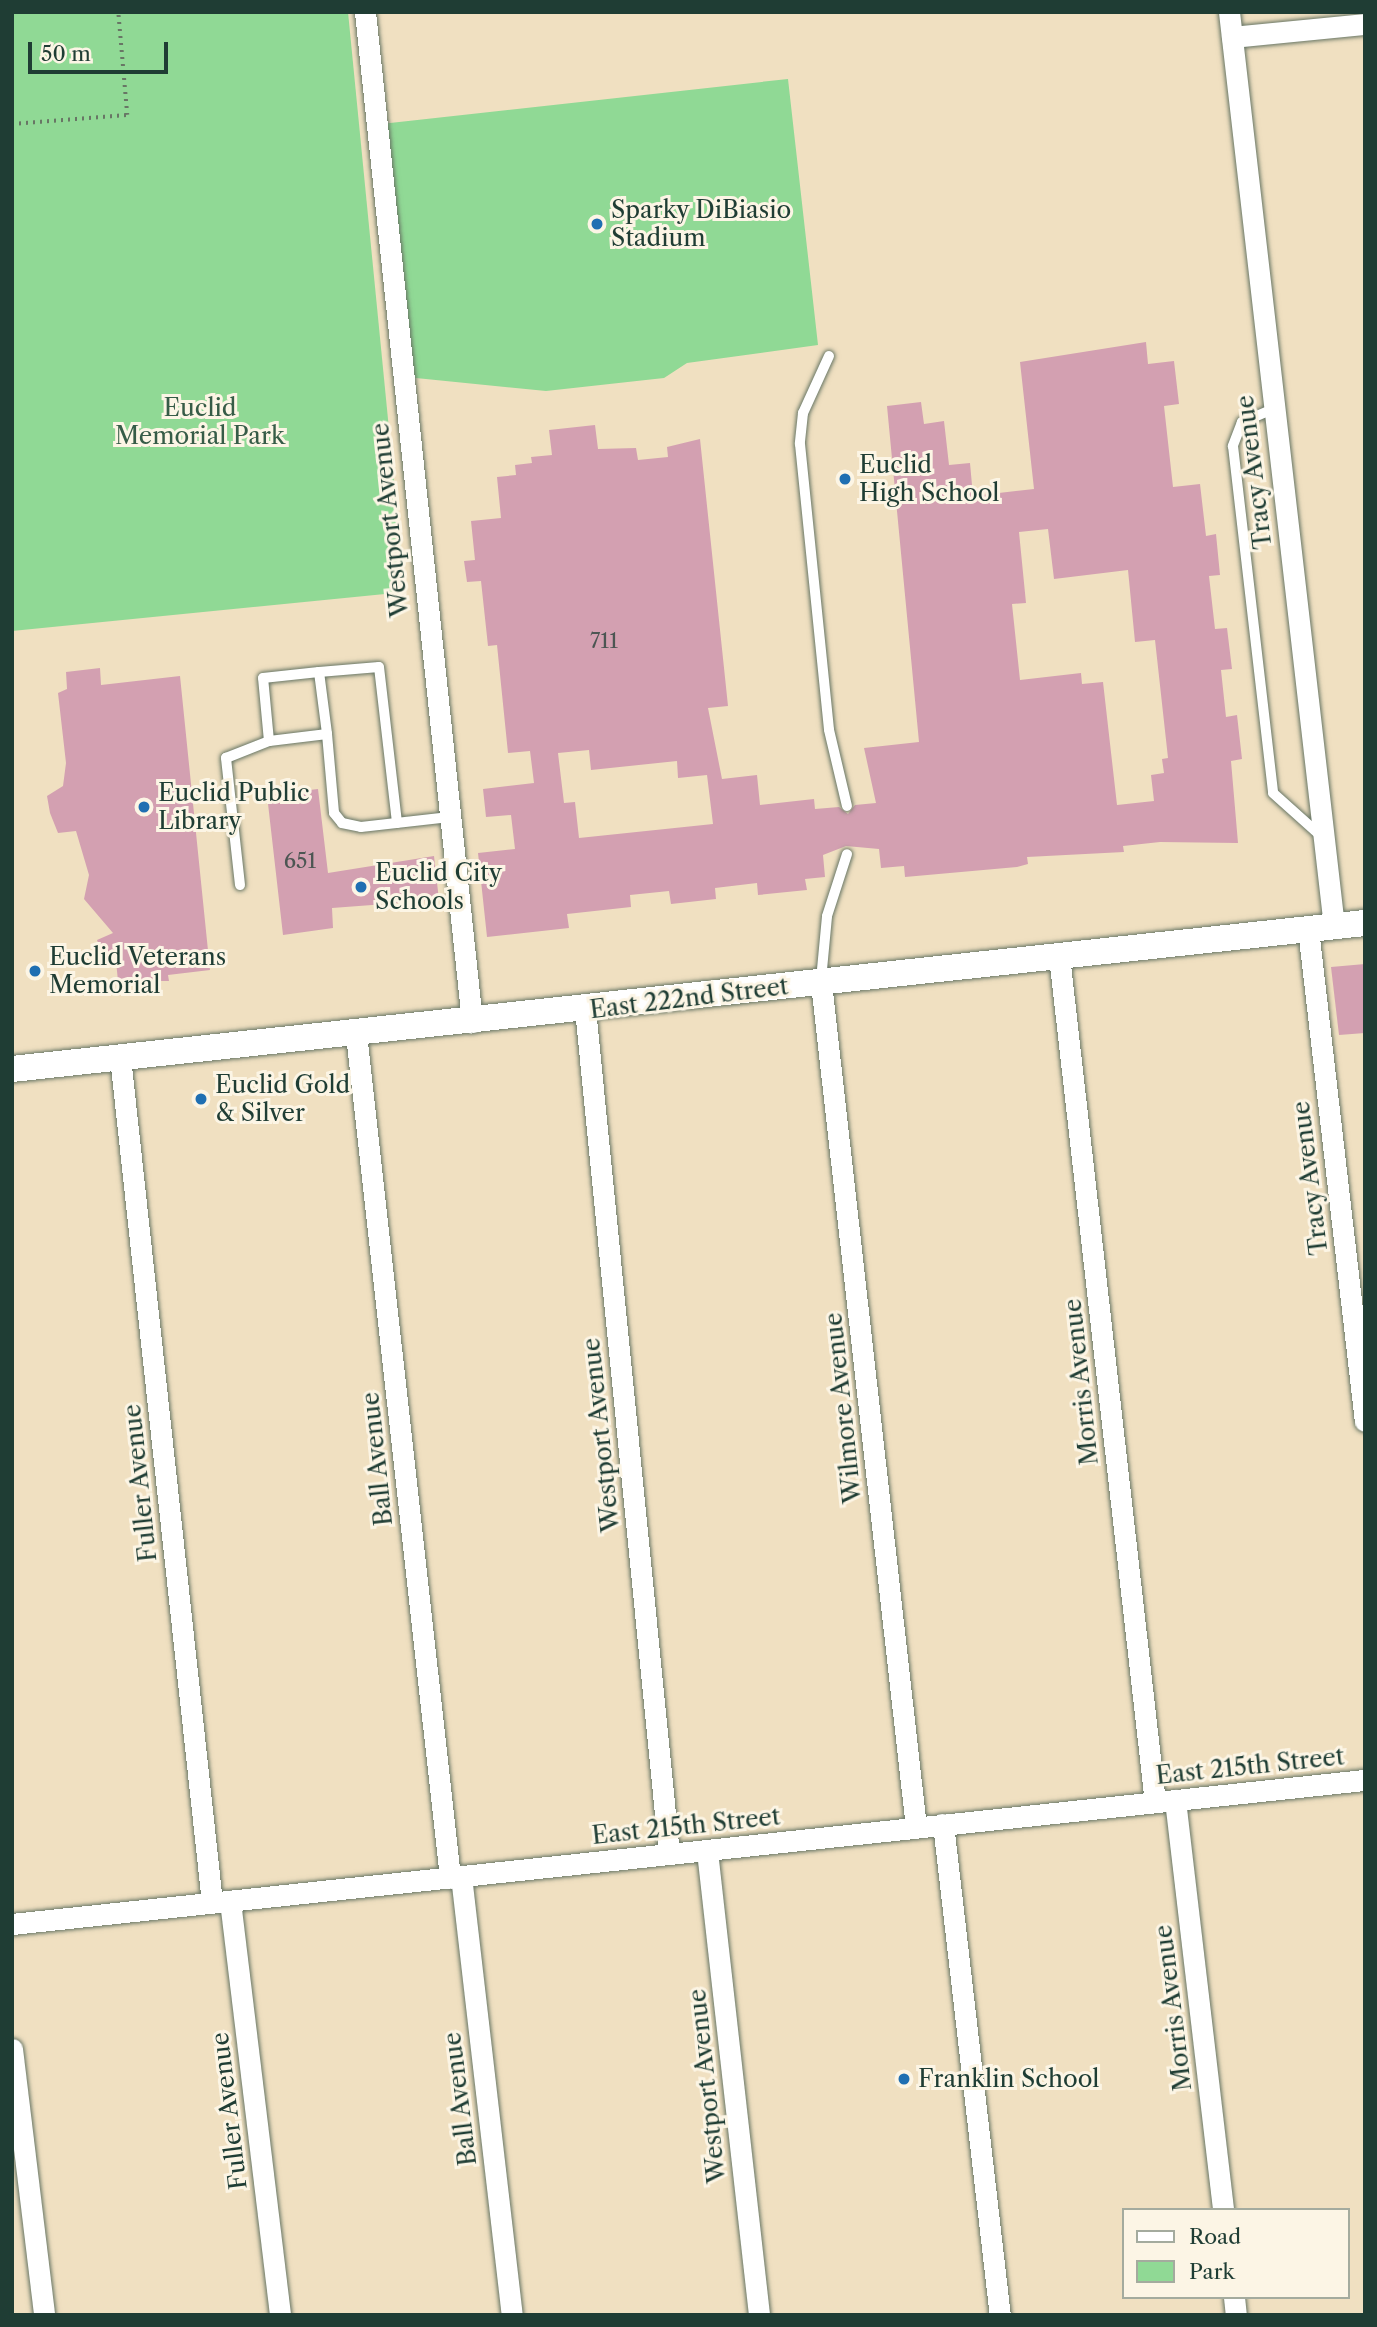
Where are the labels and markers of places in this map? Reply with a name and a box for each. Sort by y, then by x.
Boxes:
place label: Sparky DiBiasio Stadium [611,196,792,252]
marker: Sparky DiBiasio Stadium [589,216,605,232]
place label: Euclid High School [859,451,999,507]
marker: Euclid High School [837,471,853,487]
place label: Euclid Public Library [158,779,310,835]
marker: Euclid Public Library [136,799,152,815]
place label: Euclid City Schools [375,859,502,915]
marker: Euclid City Schools [353,879,369,895]
place label: Euclid Veterans Memorial [49,943,227,999]
marker: Euclid Veterans Memorial [27,963,43,979]
place label: Euclid Gold & Silver [215,1071,350,1127]
marker: Euclid Gold & Silver [193,1091,209,1107]
place label: Franklin School [918,2065,1099,2093]
marker: Franklin School [896,2071,912,2087]

